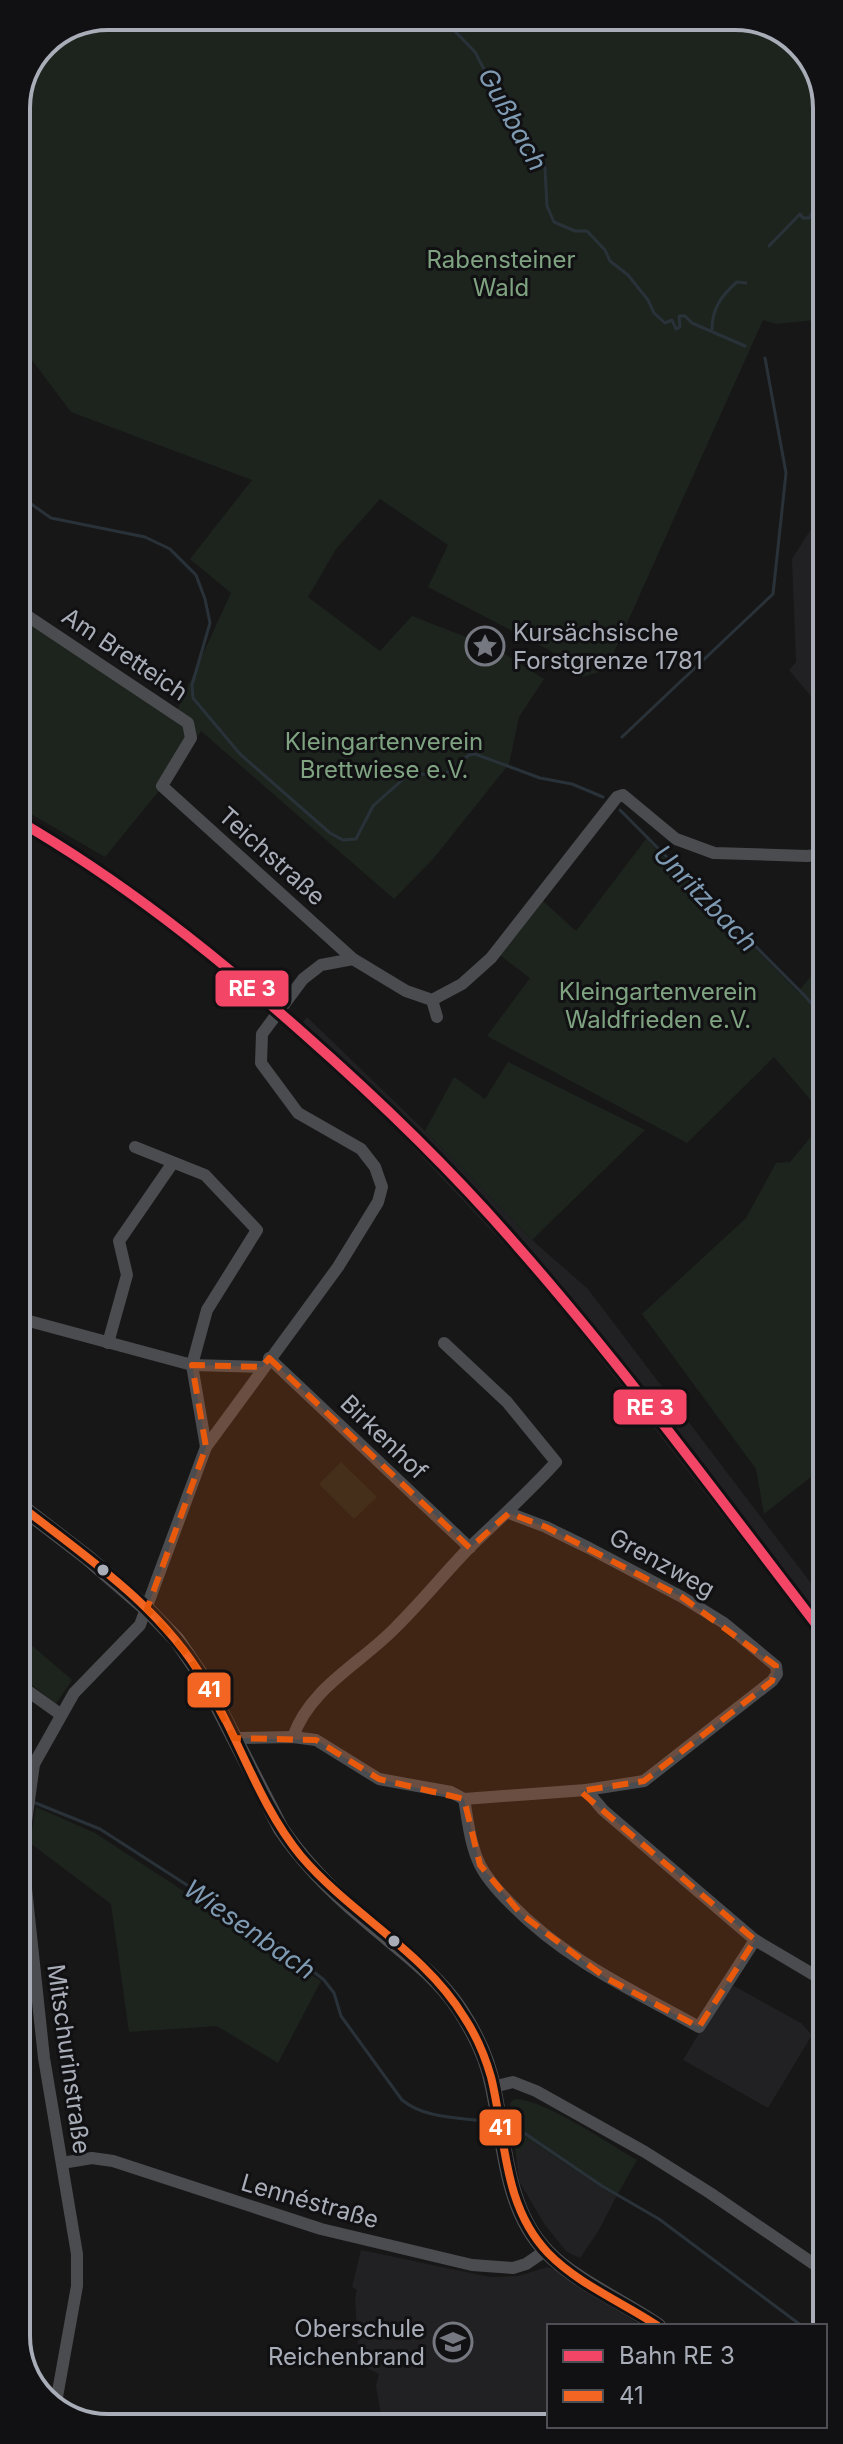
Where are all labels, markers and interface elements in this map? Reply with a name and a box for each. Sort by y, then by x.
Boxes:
water label: Gußbach [472,62,554,176]
park label: Rabensteiner Wald [427,245,575,302]
street label: Am Bretteich [57,601,193,707]
place label: Kursächsische Forstgrenze 1781 [513,618,703,675]
place icon: Kursächsische Forstgrenze 1781 [464,625,506,667]
park label: Kleingartenverein Brettwiese e.V. [285,727,483,784]
street label: Teichstraße [213,801,331,911]
water label: Unritzbach [648,838,764,958]
line badge: RE 3 [214,969,290,1008]
text: RE 3 [228,975,276,1001]
park label: Kleingartenverein Waldfrieden e.V. [559,977,757,1034]
line badge: RE 3 [612,1388,688,1426]
street label: Birkenhof [335,1389,433,1485]
text: RE 3 [626,1394,674,1420]
street label: Grenzweg [604,1522,720,1604]
unlabelled marker [95,1562,111,1578]
line badge: 41 [186,1671,232,1709]
text: 41 [197,1676,221,1702]
water label: Wiesenbach [178,1872,322,1986]
unlabelled marker [386,1933,402,1949]
street label: Mitschurinstraße [41,1962,97,2156]
line badge: 41 [478,2108,523,2147]
text: 41 [488,2114,512,2140]
street label: Lennéstraße [238,2168,382,2234]
place label: Oberschule Reichenbrand [268,2314,425,2371]
school or university icon: Oberschule Reichenbrand [432,2321,474,2363]
legend [547,2324,827,2428]
text: Bahn RE 3 [619,2341,735,2370]
text: 41 [619,2381,644,2410]

